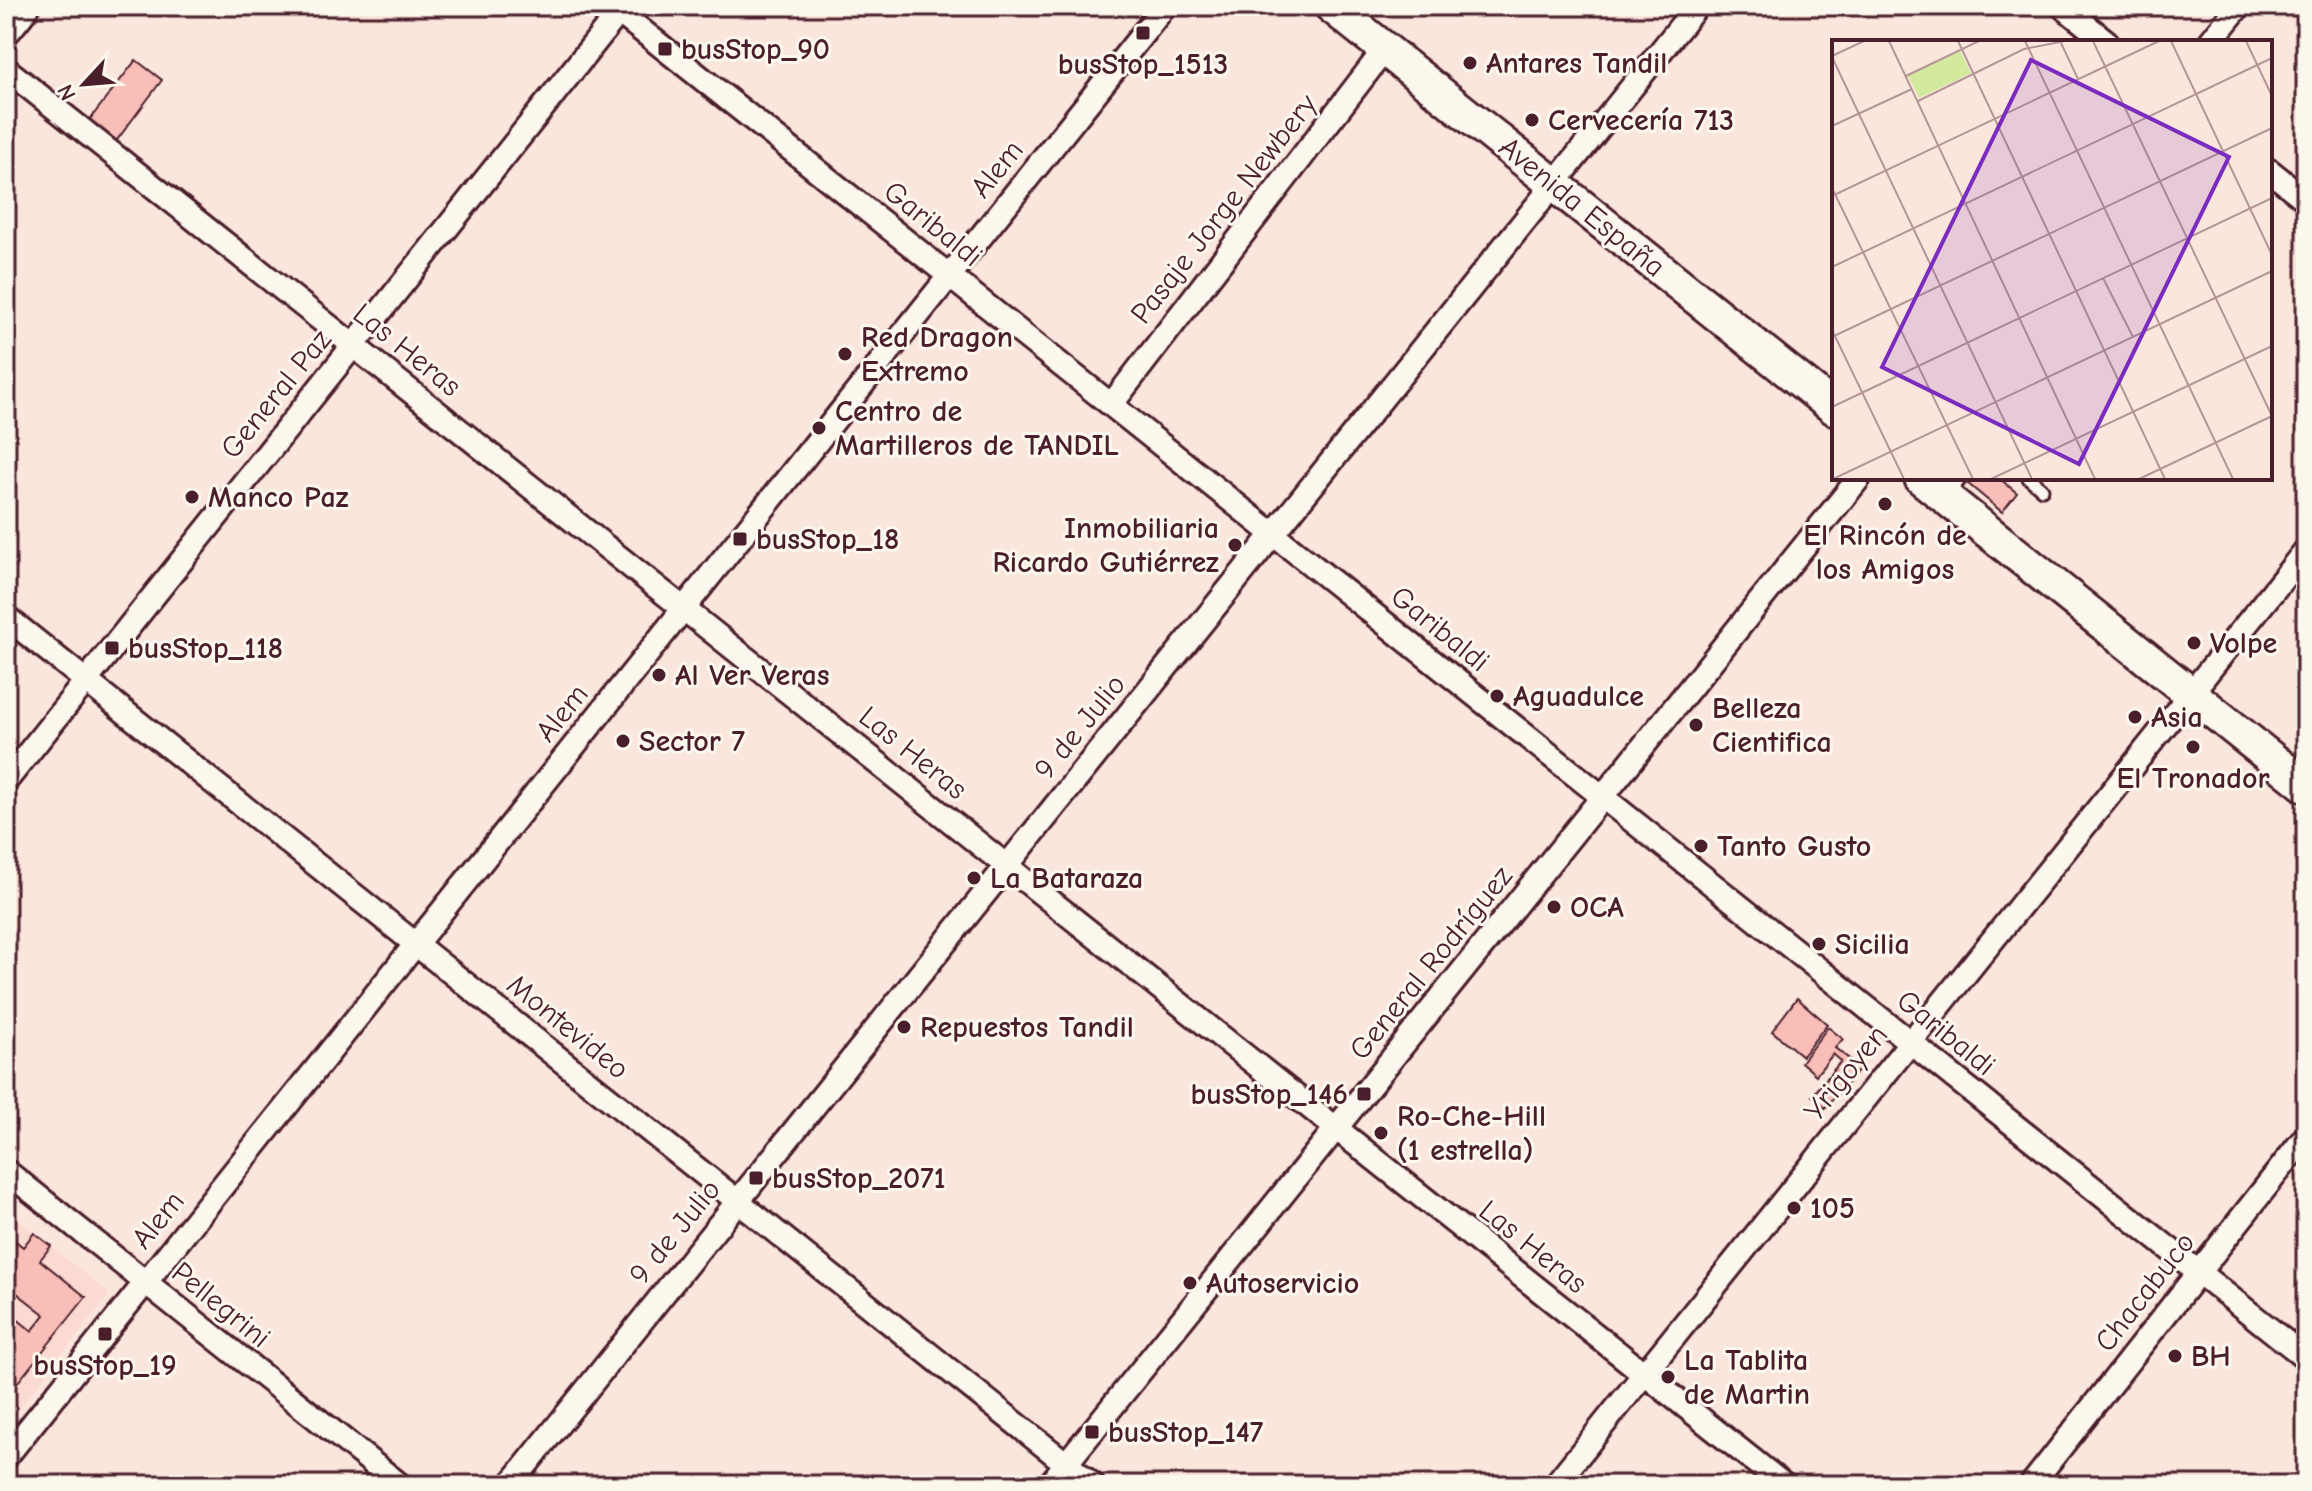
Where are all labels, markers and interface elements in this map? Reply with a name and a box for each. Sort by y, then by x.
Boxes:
marker: busStop_1513 [1134,24,1152,42]
place label: busStop_90 [681,32,830,67]
marker: busStop_90 [656,40,674,58]
inset map [1832,40,2272,480]
north arrow [44,44,124,124]
place label: Antares Tandil [1486,46,1667,81]
place label: busStop_1513 [1058,47,1228,82]
marker: Antares Tandil [1461,54,1479,72]
text: N [52,80,82,104]
street label: Pasaje Jorge Newbery [1124,87,1325,331]
place label: Cervecería 713 [1548,103,1734,138]
marker: Cervecería 713 [1523,111,1541,129]
street label: Avenida España [1492,129,1672,285]
street label: Alem [963,133,1031,205]
street label: Garibaldi [877,174,989,274]
street label: Las Heras [346,296,468,404]
place label: Red Dragon Extremo [861,320,1013,389]
street label: General Paz [213,323,339,465]
marker: Red Dragon Extremo [836,345,854,363]
place label: Centro de Martilleros de TANDIL [835,394,1119,463]
marker: Centro de Martilleros de TANDIL [810,419,828,437]
place label: Manco Paz [208,480,349,515]
marker: Manco Paz [183,488,201,506]
marker: El Rincón de los Amigos [1876,495,1894,513]
place label: Inmobiliaria Ricardo Gutiérrez [992,511,1219,580]
place label: El Rincón de los Amigos [1803,518,1967,587]
place label: busStop_18 [756,522,899,557]
marker: busStop_18 [731,530,749,548]
marker: Inmobiliaria Ricardo Gutiérrez [1226,536,1244,554]
street label: Garibaldi [1384,579,1496,679]
place label: Volpe [2210,626,2277,661]
place label: busStop_118 [128,631,283,666]
marker: Volpe [2185,634,2203,652]
marker: busStop_118 [103,639,121,657]
place label: Al Ver Veras [675,658,829,693]
marker: Al Ver Veras [650,666,668,684]
street label: 9 de Julio [1027,667,1133,787]
street label: Alem [528,677,596,749]
place label: Aguadulce [1513,679,1644,714]
marker: Aguadulce [1488,687,1506,705]
place label: Belleza Cientifica [1712,691,1832,760]
street label: Las Heras [852,699,974,807]
place label: Asia [2151,700,2203,735]
marker: Asia [2126,708,2144,726]
marker: Belleza Cientifica [1687,716,1705,734]
place label: Sector 7 [639,724,746,759]
marker: Sector 7 [614,732,632,750]
marker: El Tronador [2184,738,2202,756]
place label: El Tronador [2116,761,2270,796]
place label: Tanto Gusto [1717,829,1871,864]
marker: Tanto Gusto [1692,837,1710,855]
street label: General Rodríguez [1342,859,1520,1067]
place label: La Bataraza [990,861,1143,896]
marker: La Bataraza [965,869,983,887]
place label: OCA [1570,890,1624,925]
marker: OCA [1545,898,1563,916]
place label: Sicilia [1835,927,1910,962]
marker: Sicilia [1810,935,1828,953]
street label: Montevideo [500,967,636,1087]
street label: Garibaldi [1890,983,2002,1083]
place label: Repuestos Tandil [920,1010,1134,1045]
marker: Repuestos Tandil [895,1018,913,1036]
street label: Yrigoyen [1797,1018,1895,1128]
place label: busStop_146 [1191,1077,1348,1112]
marker: busStop_146 [1355,1085,1373,1103]
place label: Ro-Che-Hill (1 estrella) [1397,1099,1546,1168]
marker: Ro-Che-Hill (1 estrella) [1372,1124,1390,1142]
place label: busStop_2071 [772,1161,946,1196]
marker: busStop_2071 [747,1169,765,1187]
street label: 9 de Julio [622,1172,728,1292]
street label: Alem [124,1184,192,1256]
place label: 105 [1810,1191,1855,1226]
street label: Las Heras [1472,1193,1594,1301]
marker: 105 [1785,1199,1803,1217]
street label: Chacabuco [2088,1225,2202,1359]
street label: Pellegrini [165,1255,277,1355]
place label: Autoservicio [1206,1266,1359,1301]
marker: Autoservicio [1181,1274,1199,1292]
marker: busStop_19 [96,1325,114,1343]
place label: BH [2191,1339,2231,1374]
place label: La Tablita de Martin [1684,1343,1810,1412]
marker: BH [2166,1347,2184,1365]
place label: busStop_19 [33,1348,177,1383]
marker: La Tablita de Martin [1659,1368,1677,1386]
place label: busStop_147 [1108,1415,1264,1450]
marker: busStop_147 [1083,1423,1101,1441]

